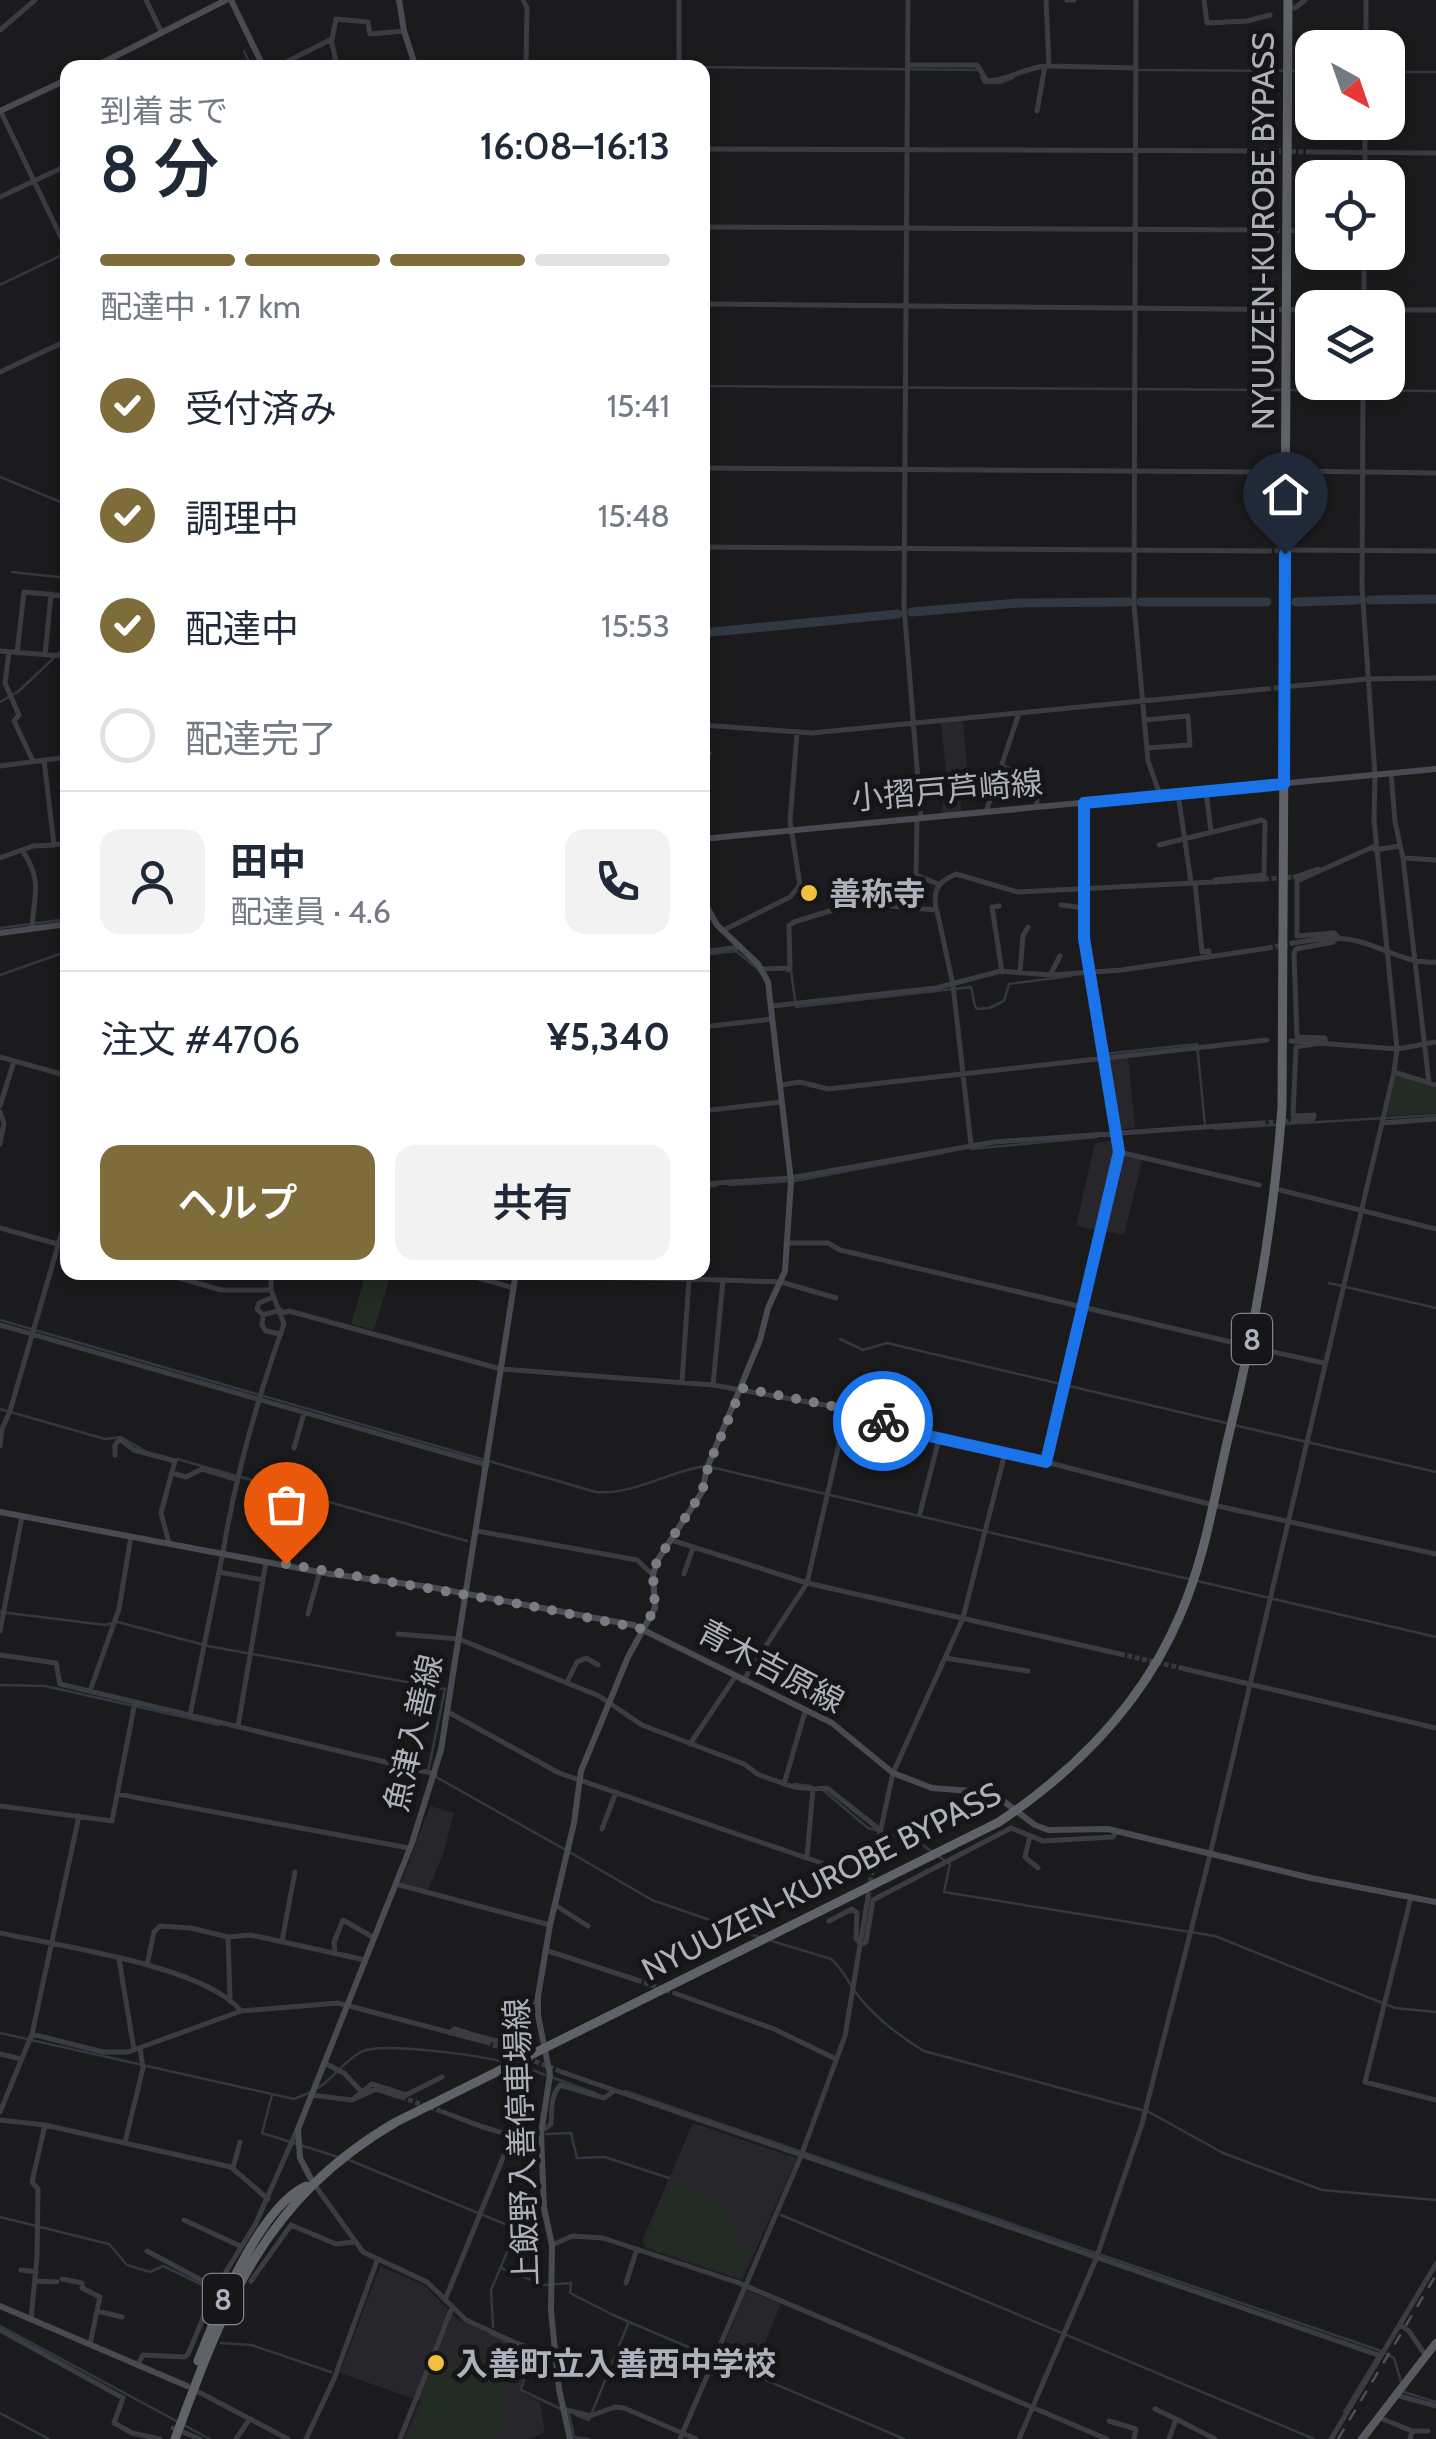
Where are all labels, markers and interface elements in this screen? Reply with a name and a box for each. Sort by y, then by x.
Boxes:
north arrow [1295,30,1405,140]
map controls [1295,30,1405,400]
street label: NYUUZEN-KUROBE BYPASS [1243,32,1282,430]
text: 到着まで [100,91,228,130]
text: 16:08–16:13 [480,122,670,169]
text: 8 分 [100,129,219,208]
button: locate [1295,160,1405,270]
text: 配達中 · 1.7 km [100,287,301,326]
button: layers [1295,290,1405,400]
icon: check [100,378,155,433]
text: 受付済み [185,385,337,432]
text: 15:41 [607,386,670,425]
pin [1243,452,1328,555]
icon: home [1258,467,1313,522]
icon: check [100,488,155,543]
text: 調理中 [185,495,299,542]
text: 15:48 [598,496,670,535]
icon: check [100,598,155,653]
text: 配達中 [185,605,299,652]
text: 15:53 [601,606,670,645]
text: 配達完了 [185,715,337,762]
street label: 小摺戸芦崎線 [850,762,1044,818]
button: person [100,829,205,934]
button: phone [565,829,670,934]
text: 田中 [230,838,306,885]
place label: 善称寺 [829,874,925,913]
marker: 善称寺 [798,882,820,904]
text: 配達員 · 4.6 [230,892,391,931]
text: ¥5,340 [547,1013,670,1060]
text: 注文 #4706 [100,1016,300,1063]
button: ヘルプ [100,1145,375,1260]
button: 共有 [395,1145,670,1260]
road number: 8 [1232,1314,1272,1364]
courier [833,1371,933,1471]
icon: bike [856,1394,911,1449]
pin [244,1462,329,1565]
icon: bag [259,1477,314,1532]
street label: 青木吉原線 [691,1611,851,1721]
street label: 魚津入善線 [376,1651,450,1815]
street label: NYUUZEN-KUROBE BYPASS [635,1773,1007,1989]
street label: 上飯野入善停車場線 [496,1997,546,2287]
road number: 8 [203,2274,243,2324]
place label: 入善町立入善西中学校 [456,2344,776,2383]
marker: 入善町立入善西中学校 [425,2352,447,2374]

